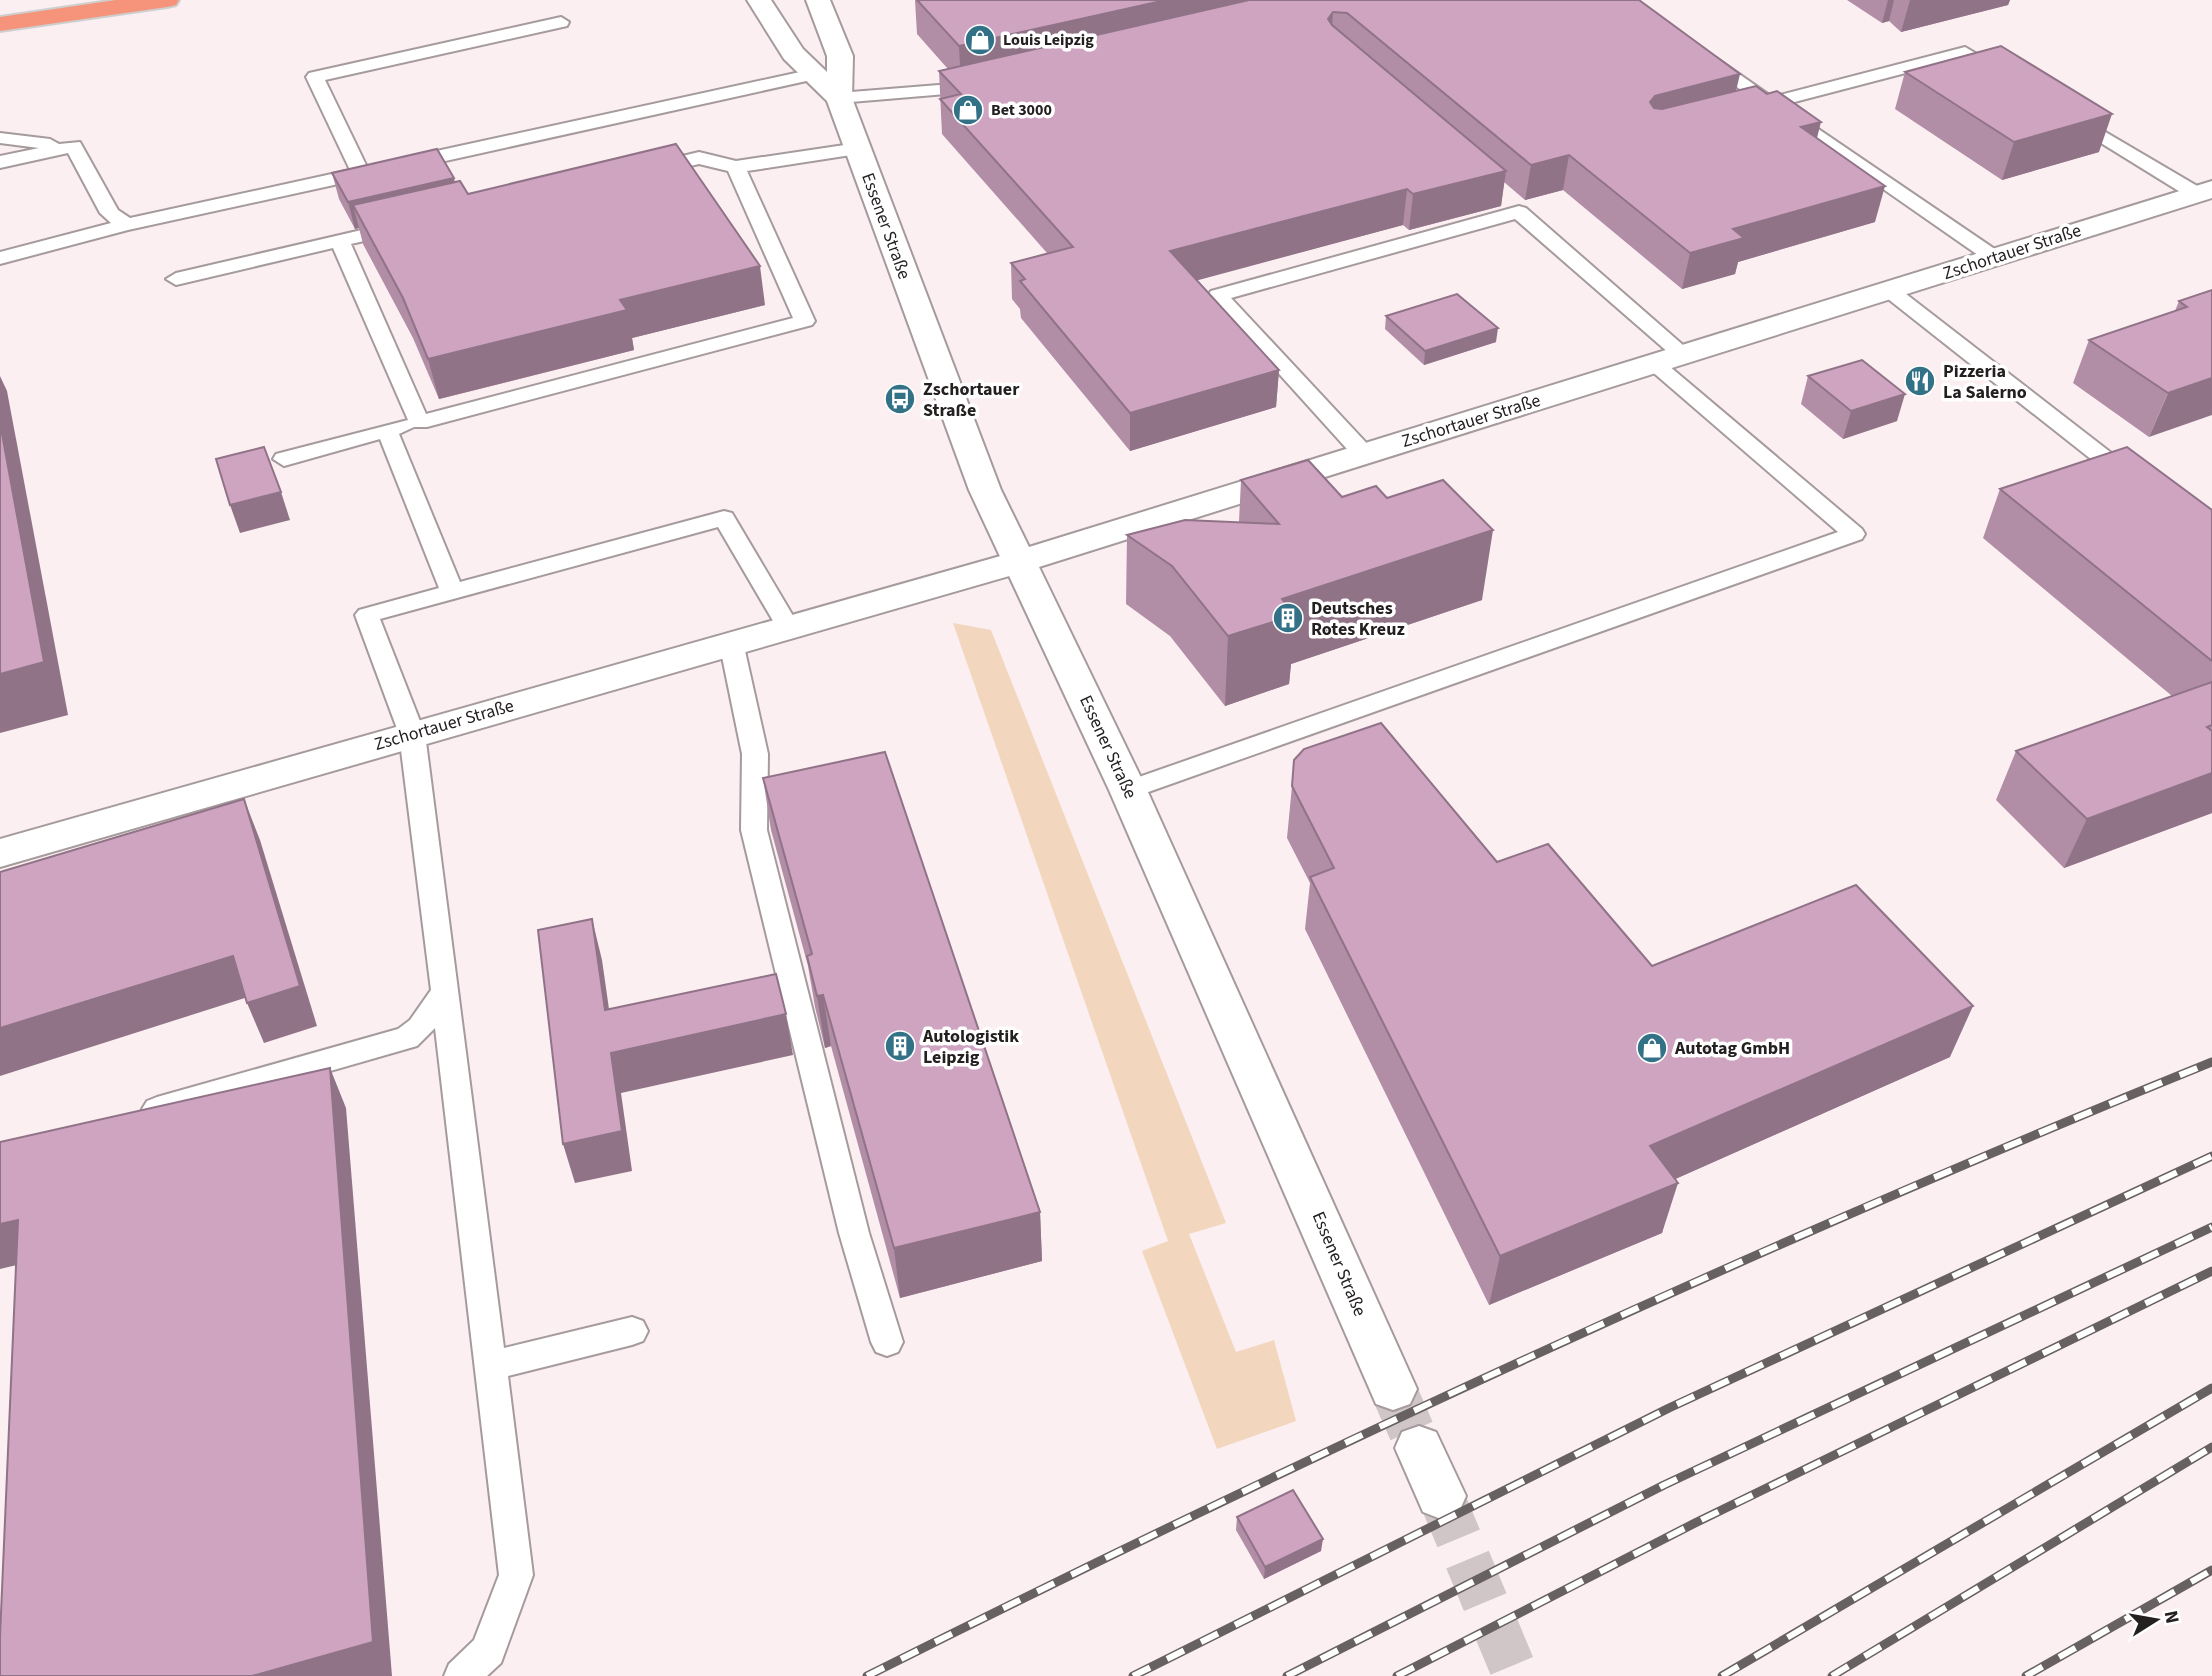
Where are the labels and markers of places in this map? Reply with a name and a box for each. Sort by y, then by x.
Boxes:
shop icon: Louis Leipzig [963,23,997,57]
place label: Louis Leipzig [1003,29,1094,51]
shop icon: Bet 3000 [951,93,985,127]
place label: Bet 3000 [991,99,1052,121]
place label: Pizzeria La Salerno [1943,359,2027,405]
restaurant icon: Pizzeria La Salerno [1903,364,1937,398]
place label: Zschortauer Straße [923,377,1020,423]
bus stop icon: Zschortauer Straße [883,382,917,416]
place label: Deutsches Rotes Kreuz [1311,596,1405,642]
building icon: Deutsches Rotes Kreuz [1271,601,1305,635]
place label: Autologistik Leipzig [922,1024,1019,1070]
building icon: Autologistik Leipzig [883,1029,917,1063]
shop icon: Autotag GmbH [1635,1031,1669,1065]
place label: Autotag GmbH [1674,1036,1790,1061]

